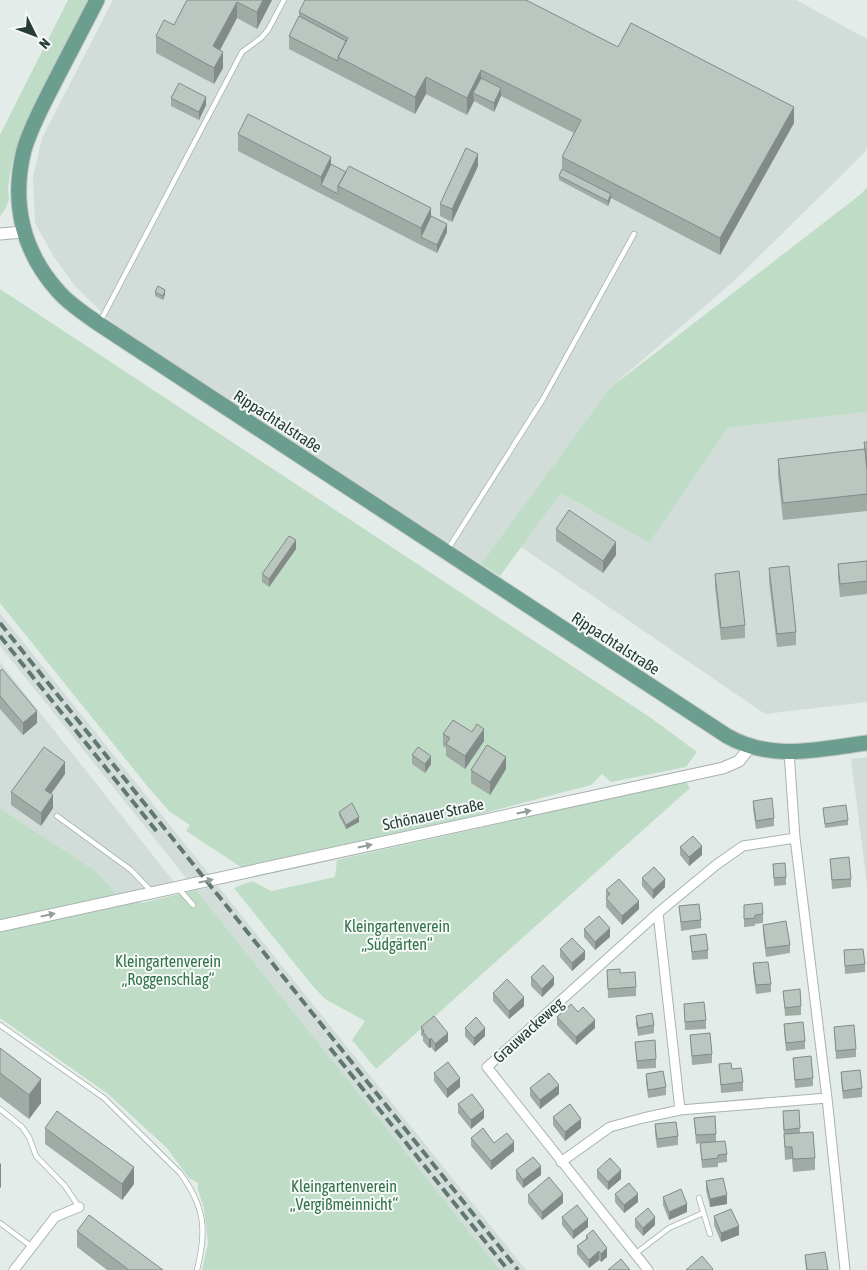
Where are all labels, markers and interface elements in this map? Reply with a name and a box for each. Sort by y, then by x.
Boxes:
north arrow [10,10,60,60]
text: N [36,35,53,52]
street label: Rippachtalstraße [230,386,325,457]
street label: Rippachtalstraße [568,608,663,679]
street label: Schönauer Straße [381,794,485,834]
one-way arrow [516,808,531,816]
one-way arrow [358,842,373,850]
one-way arrow [199,877,214,885]
one-way arrow [40,911,55,919]
park label: Kleingartenverein „Südgärten“ [344,917,450,954]
park label: Kleingartenverein „Roggenschlag“ [115,952,221,989]
street label: Grauwackeweg [489,994,568,1067]
park label: Kleingartenverein „Vergißmeinnicht“ [290,1177,398,1214]

